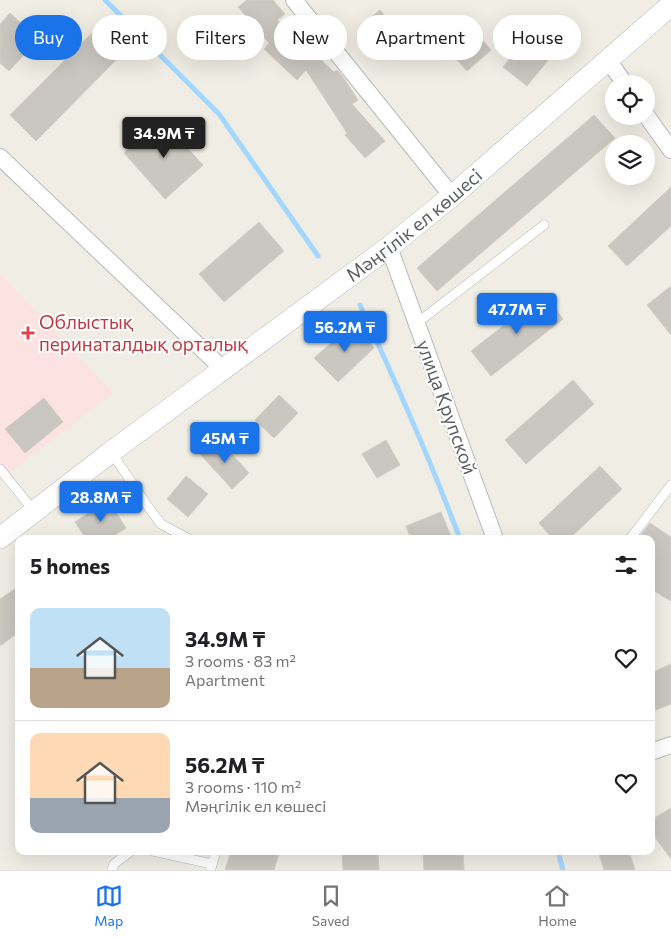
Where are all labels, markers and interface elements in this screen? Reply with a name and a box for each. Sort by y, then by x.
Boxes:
chip: Buy [15,15,82,60]
chip: Rent [92,15,167,60]
chip: Filters [177,15,264,60]
chip: New [274,15,347,60]
chip: Apartment [357,15,483,60]
chip: House [493,15,581,60]
map controls [605,75,655,185]
button: locate [605,75,655,125]
pin: 34.9M ₸ [118,116,210,159]
text: 34.9M ₸ [133,123,195,142]
button: layers [605,135,655,185]
street label: Мәңгілік ел көшесі [341,163,486,286]
pin: 47.7M ₸ [471,292,563,335]
text: 47.7M ₸ [488,299,546,318]
place label: Облыстық перинаталдық орталық [39,310,248,355]
pin: 56.2M ₸ [299,310,391,353]
text: 56.2M ₸ [315,317,375,336]
marker: Облыстық перинаталдық орталық [21,326,35,340]
street label: улица Крупской [413,337,482,477]
pin: 45M ₸ [190,422,260,464]
text: 45M ₸ [201,428,249,447]
pin: 28.8M ₸ [55,480,147,523]
text: 28.8M ₸ [71,487,131,506]
icon: filters [612,551,640,579]
text: 5 homes [30,553,110,578]
text: 34.9M ₸ [185,626,265,651]
icon: home [70,628,130,688]
icon: heart [612,644,640,672]
text: 3 rooms · 83 m² [185,651,296,670]
text: Apartment [185,670,265,689]
text: 56.2M ₸ [185,752,265,777]
icon: home [70,753,130,813]
icon: heart [612,769,640,797]
text: 3 rooms · 110 m² [185,777,301,796]
text: Мәңгілік ел көшесі [185,796,326,815]
tab: Map [94,882,123,929]
tab: Saved [312,882,350,929]
tab: Home [538,882,577,929]

